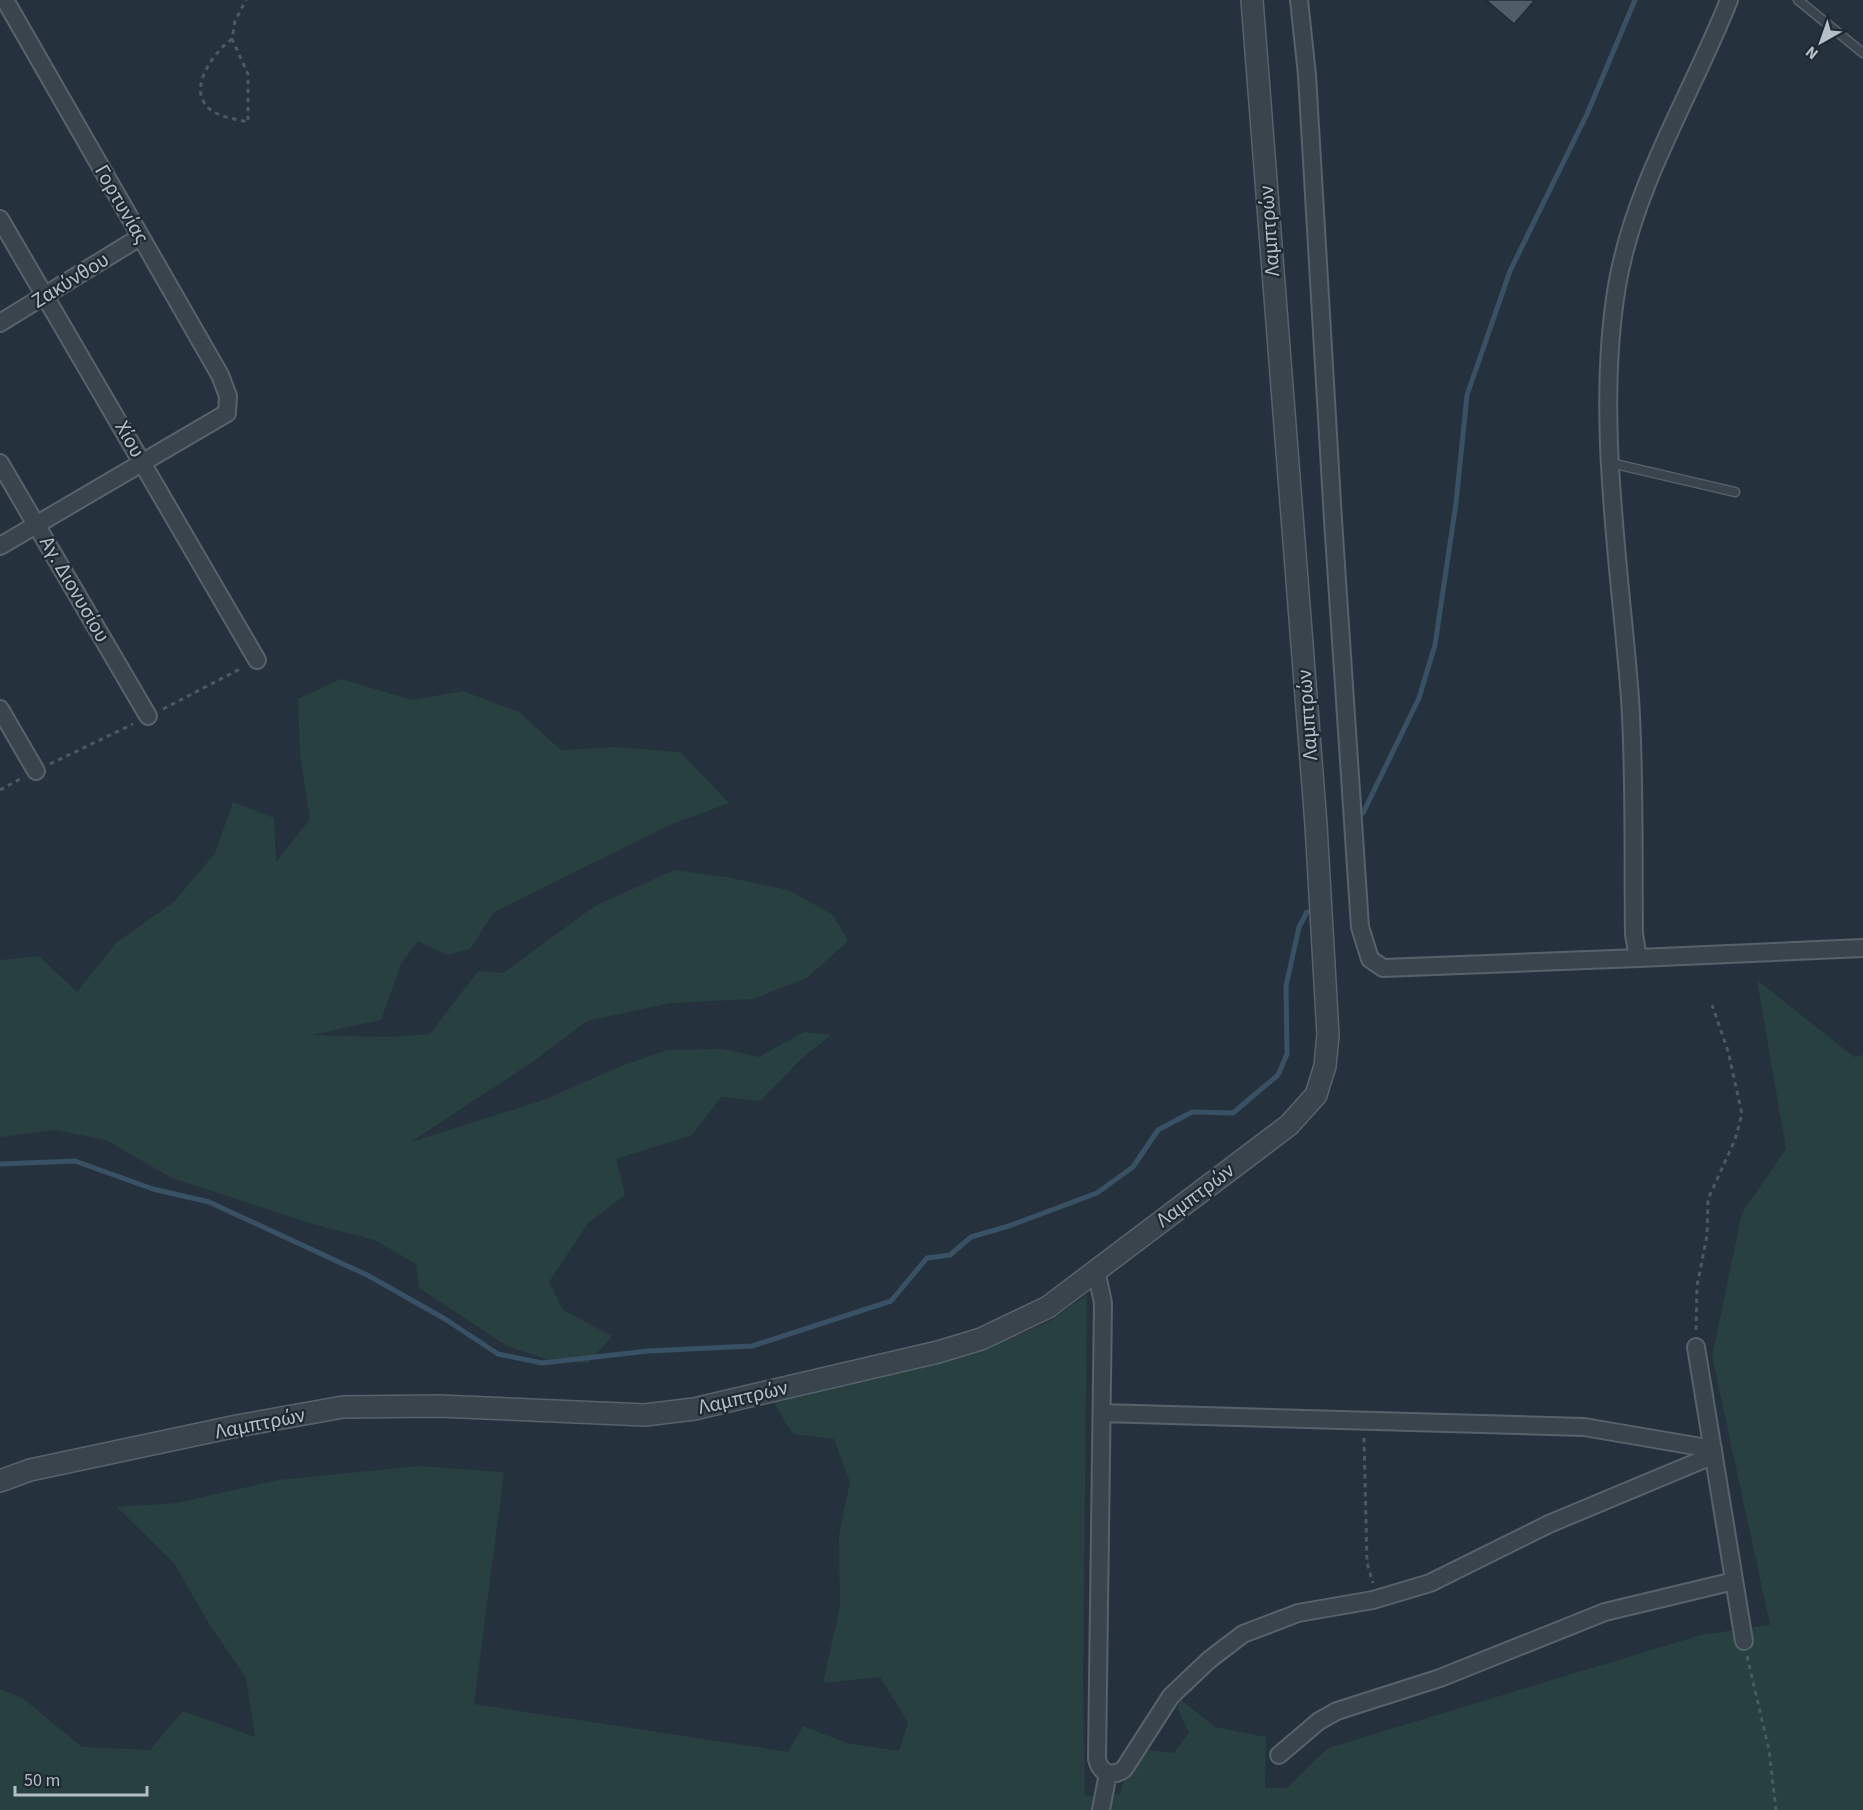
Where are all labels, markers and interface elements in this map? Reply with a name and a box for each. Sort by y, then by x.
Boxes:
north arrow [1791,12,1851,72]
text: N [1801,41,1823,65]
street label: Γορτυνίας [87,159,157,249]
street label: Λαμπτρών [1251,184,1287,278]
street label: Ζακύνθου [25,244,115,316]
street label: Χίου [108,415,152,463]
street label: Αγ. Διονυσίου [32,530,118,648]
street label: Λαμπτρών [1289,668,1325,762]
street label: Λαμπτρών [1150,1156,1241,1234]
street label: Λαμπτρών [695,1372,791,1422]
street label: Λαμπτρών [212,1400,308,1446]
scale bar [15,1759,147,1797]
text: 50 m [24,1768,60,1793]

